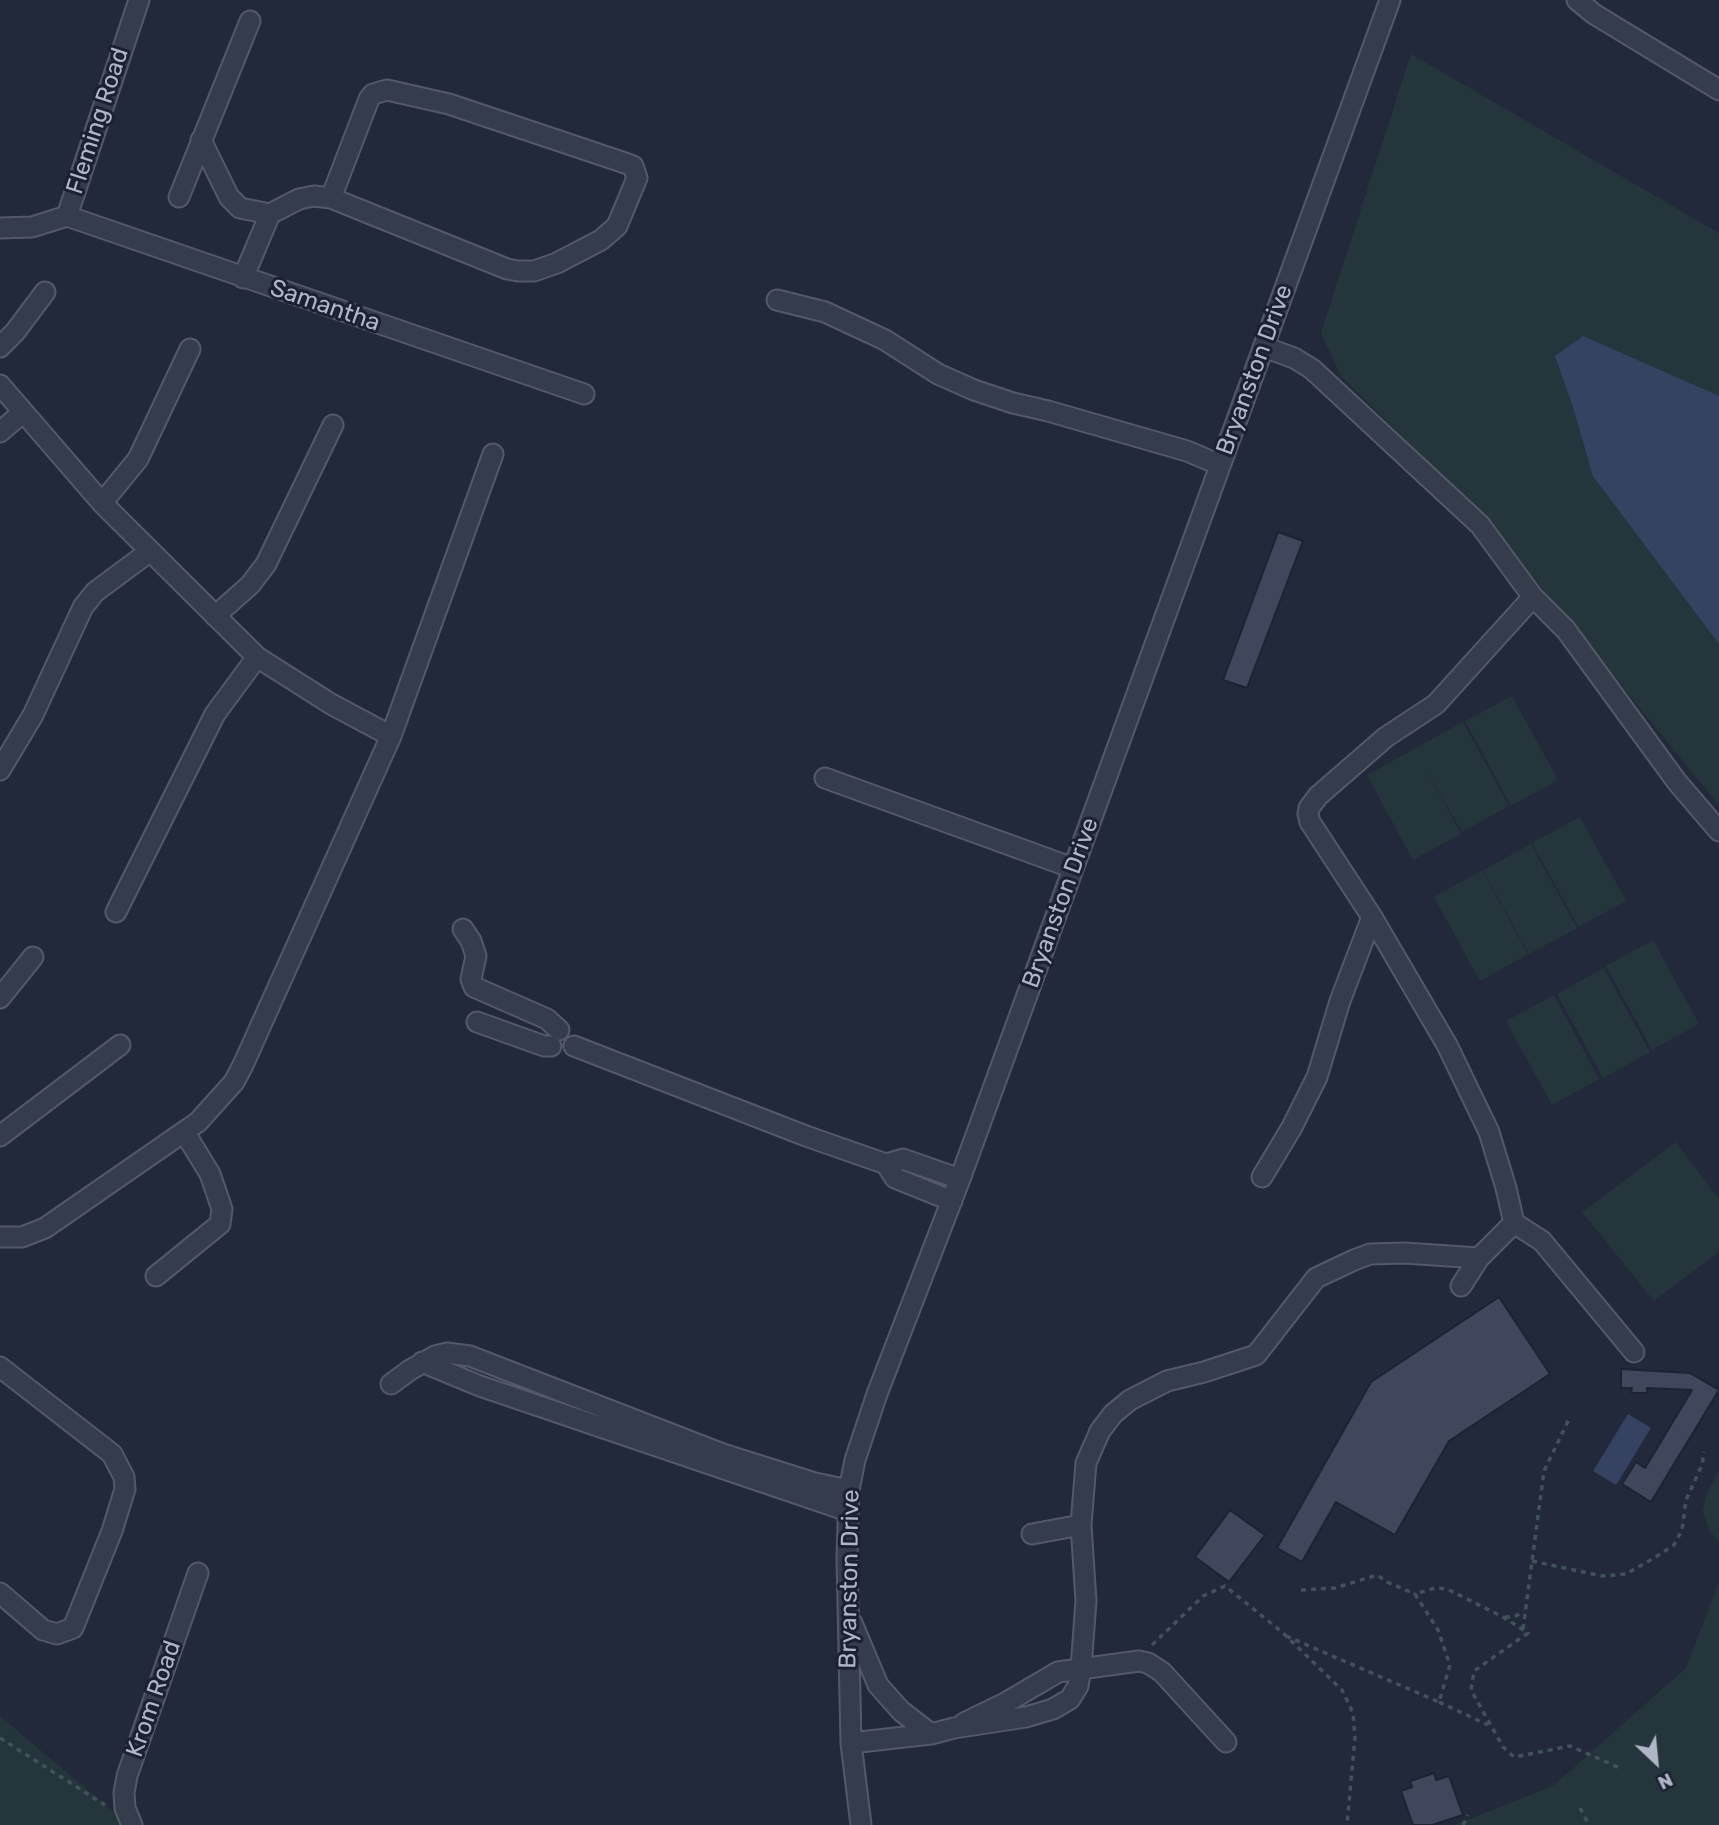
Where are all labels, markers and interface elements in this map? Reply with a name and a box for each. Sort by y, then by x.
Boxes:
street label: Fleming Road [61,44,135,198]
street label: Samantha [266,274,384,338]
street label: Bryanston Drive [1211,281,1299,459]
street label: Bryanston Drive [1017,814,1105,992]
street label: Bryanston Drive [834,1489,866,1669]
street label: Krom Road [121,1637,187,1761]
north arrow [1621,1727,1691,1797]
text: N [1654,1768,1677,1795]

